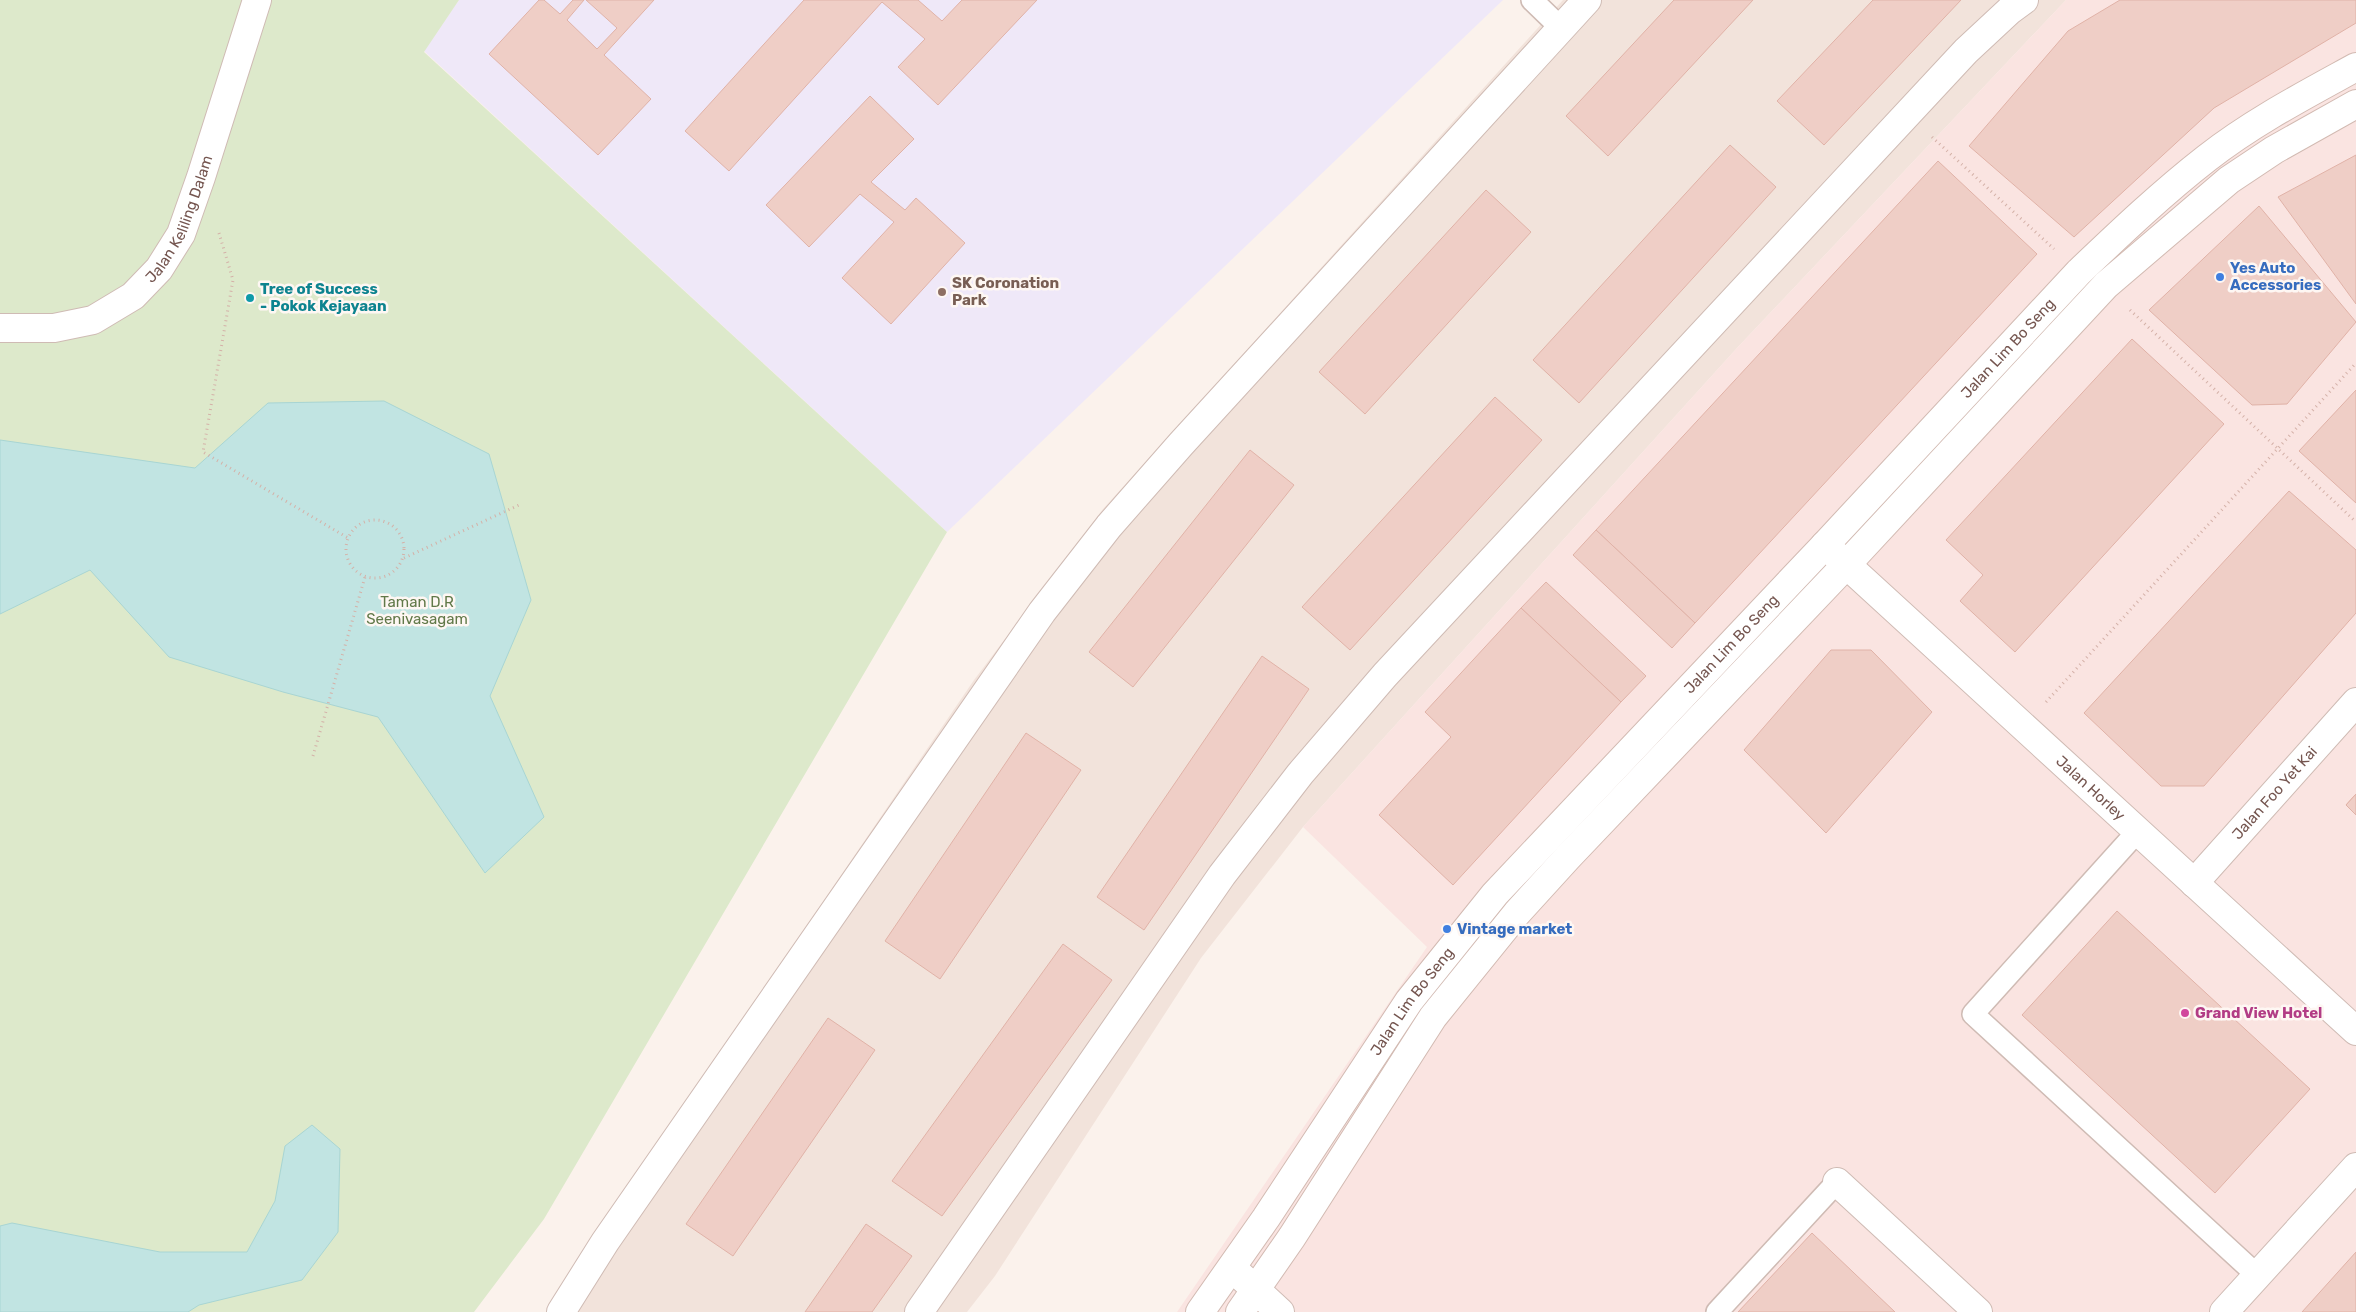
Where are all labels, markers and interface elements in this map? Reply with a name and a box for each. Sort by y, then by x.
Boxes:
street label: Jalan Keliling Dalam [142,153,216,287]
place label: Yes Auto Accessories [2230,259,2321,294]
marker: Yes Auto Accessories [2214,271,2226,283]
place label: SK Coronation Park [952,274,1059,309]
place label: Tree of Success - Pokok Kejayaan [260,280,387,315]
marker: SK Coronation Park [936,286,948,298]
marker: Tree of Success - Pokok Kejayaan [244,292,256,304]
street label: Jalan Lim Bo Seng [1957,295,2059,402]
street label: Jalan Lim Bo Seng [1680,591,1782,697]
park label: Taman D.R Seenivasagam [366,593,468,628]
street label: Jalan Foo Yet Kai [2228,743,2321,843]
street label: Jalan Horley [2052,752,2129,824]
place label: Vintage market [1457,920,1572,938]
marker: Vintage market [1441,923,1453,935]
street label: Jalan Lim Bo Seng [1366,944,1457,1059]
place label: Grand View Hotel [2195,1004,2322,1022]
marker: Grand View Hotel [2179,1007,2191,1019]

